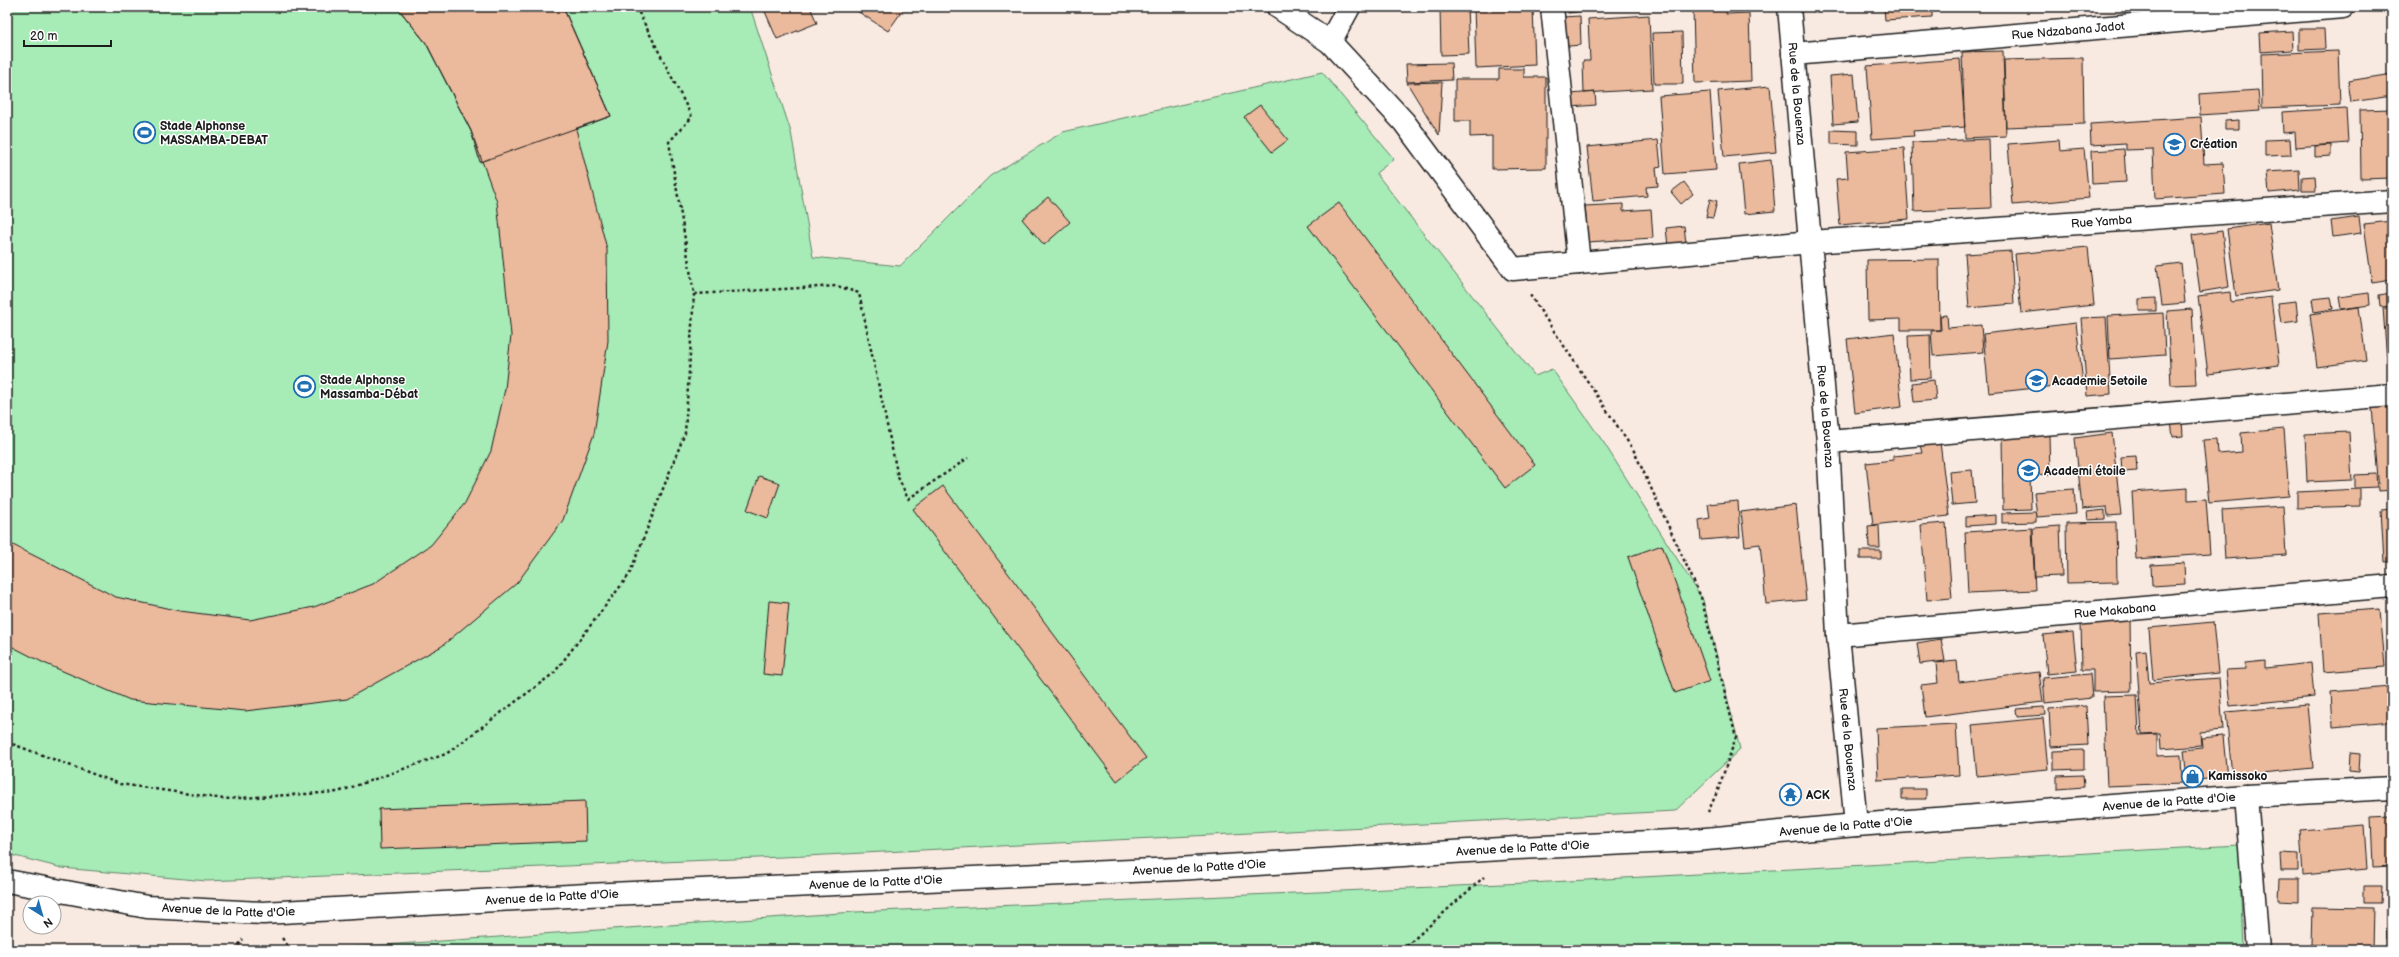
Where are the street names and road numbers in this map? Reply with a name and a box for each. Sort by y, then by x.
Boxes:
street label: Rue Ndzabana Jadot [2011,18,2126,43]
street label: Rue de la Bouenza [1785,41,1809,146]
street label: Rue Yamba [2070,212,2133,231]
street label: Rue de la Bouenza [1814,364,1837,469]
street label: Rue Makabana [2073,599,2157,622]
street label: Rue de la Bouenza [1836,687,1860,792]
street label: Avenue de la Patte d'Oie [2102,789,2236,814]
street label: Avenue de la Patte d'Oie [1779,813,1913,840]
street label: Avenue de la Patte d'Oie [1456,837,1590,859]
street label: Avenue de la Patte d'Oie [1132,856,1266,878]
street label: Avenue de la Patte d'Oie [809,872,943,893]
street label: Avenue de la Patte d'Oie [485,886,619,908]
street label: Avenue de la Patte d'Oie [161,900,296,921]

